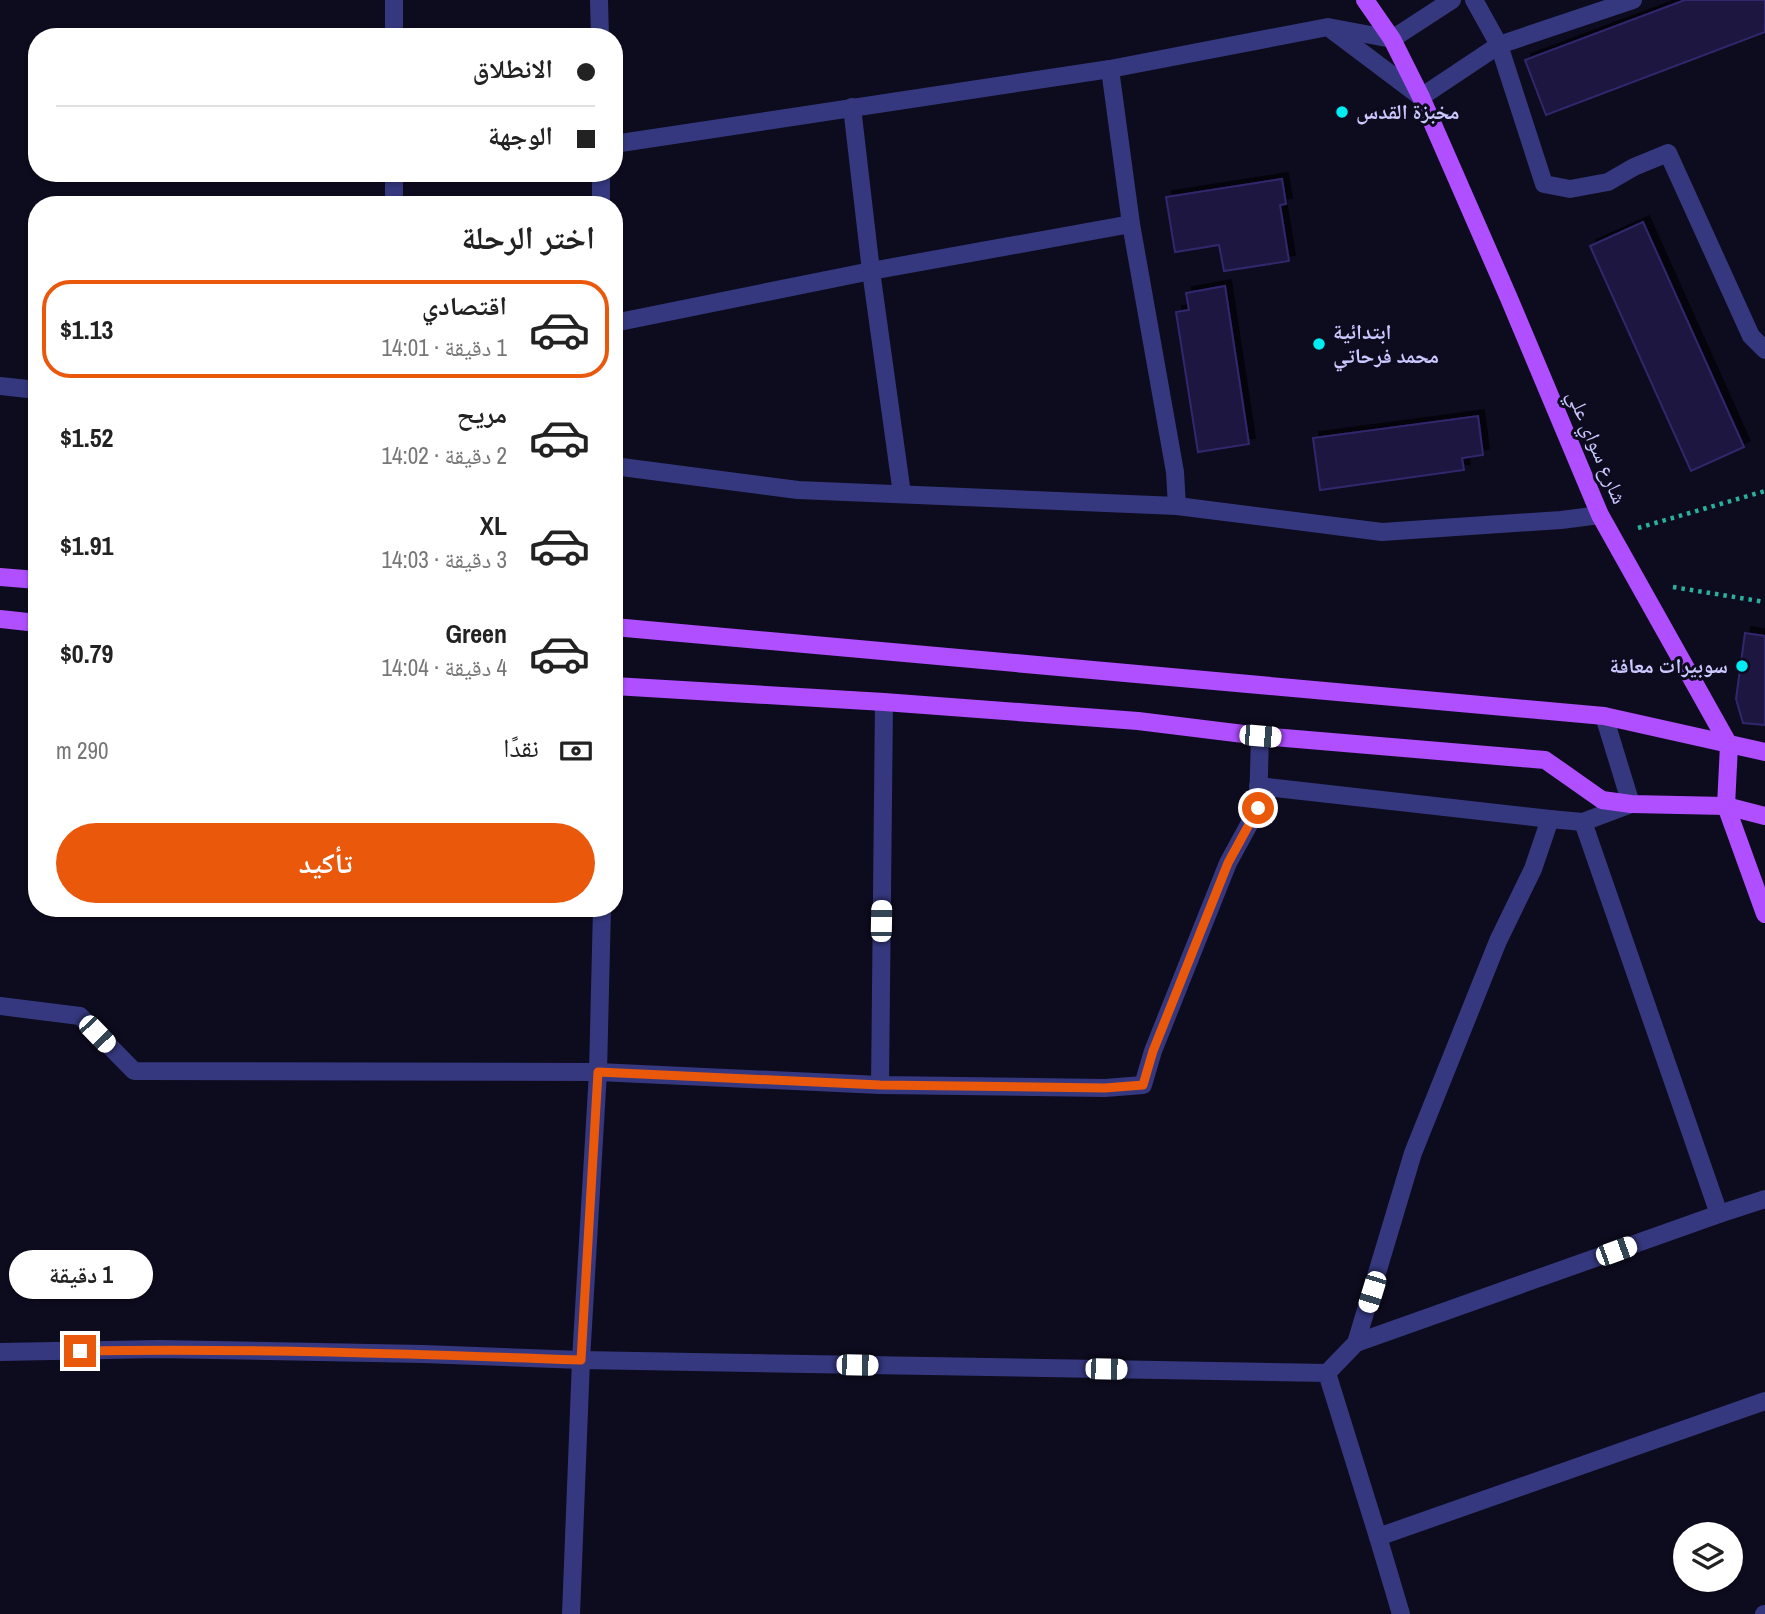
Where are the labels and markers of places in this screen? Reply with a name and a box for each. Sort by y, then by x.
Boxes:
place label: مخبزة القدس [1356,97,1460,126]
marker: مخبزة القدس [1334,104,1350,120]
place label: ابتدائية محمد فرحاتي [1333,317,1439,372]
marker: ابتدائية محمد فرحاتي [1311,336,1327,352]
place label: سوبيرات معافة [1610,651,1728,680]
marker: سوبيرات معافة [1734,658,1750,674]

